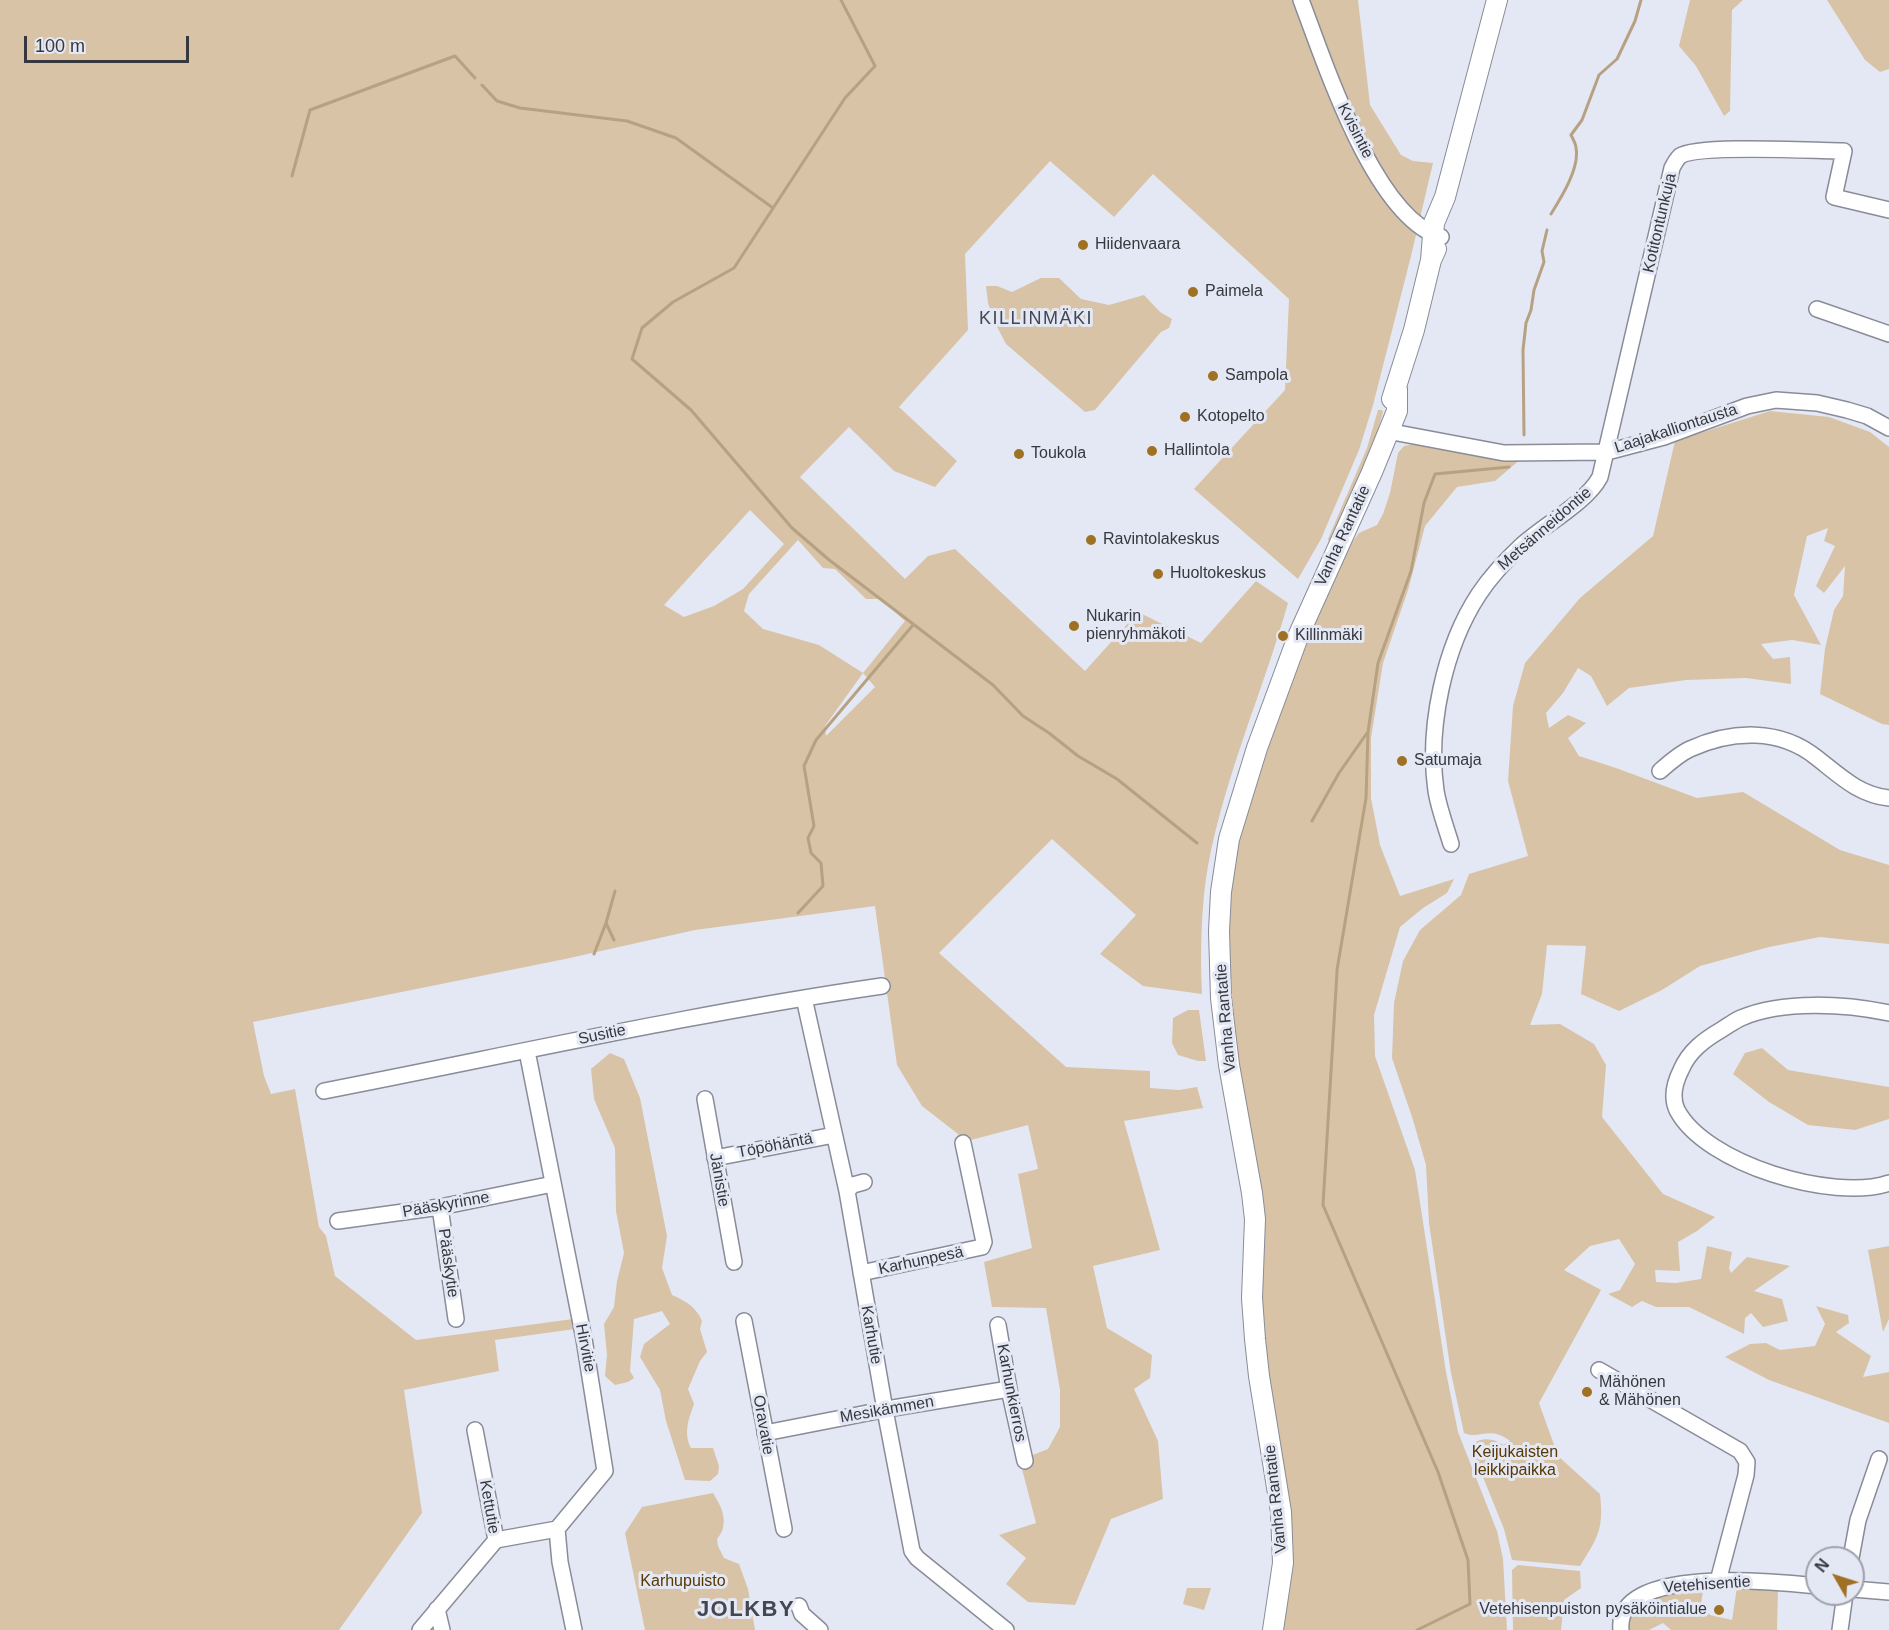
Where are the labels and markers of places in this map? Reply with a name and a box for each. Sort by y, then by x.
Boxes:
place label: Hiidenvaara [1095,235,1180,255]
marker: Hiidenvaara [1076,238,1090,252]
place label: Paimela [1205,282,1263,302]
marker: Paimela [1186,285,1200,299]
place label: Sampola [1225,366,1288,386]
marker: Sampola [1206,369,1220,383]
place label: Kotopelto [1197,407,1265,427]
marker: Kotopelto [1178,410,1192,424]
place label: Hallintola [1164,441,1230,461]
place label: Toukola [1031,444,1086,464]
marker: Hallintola [1145,444,1159,458]
marker: Toukola [1012,447,1026,461]
place label: Ravintolakeskus [1103,530,1220,550]
marker: Ravintolakeskus [1084,533,1098,547]
place label: Huoltokeskus [1170,564,1266,584]
marker: Huoltokeskus [1151,567,1165,581]
place label: Nukarin pienryhmäkoti [1086,607,1186,645]
marker: Nukarin pienryhmäkoti [1067,619,1081,633]
place label: Killinmäki [1295,626,1363,646]
marker: Killinmäki [1276,629,1290,643]
place label: Satumaja [1414,751,1482,771]
marker: Satumaja [1395,754,1409,768]
place label: Mähönen & Mähönen [1599,1373,1681,1411]
marker: Mähönen & Mähönen [1580,1385,1594,1399]
place label: Vetehisenpuiston pysäköintialue [1479,1600,1707,1620]
marker: Vetehisenpuiston pysäköintialue [1712,1603,1726,1617]

